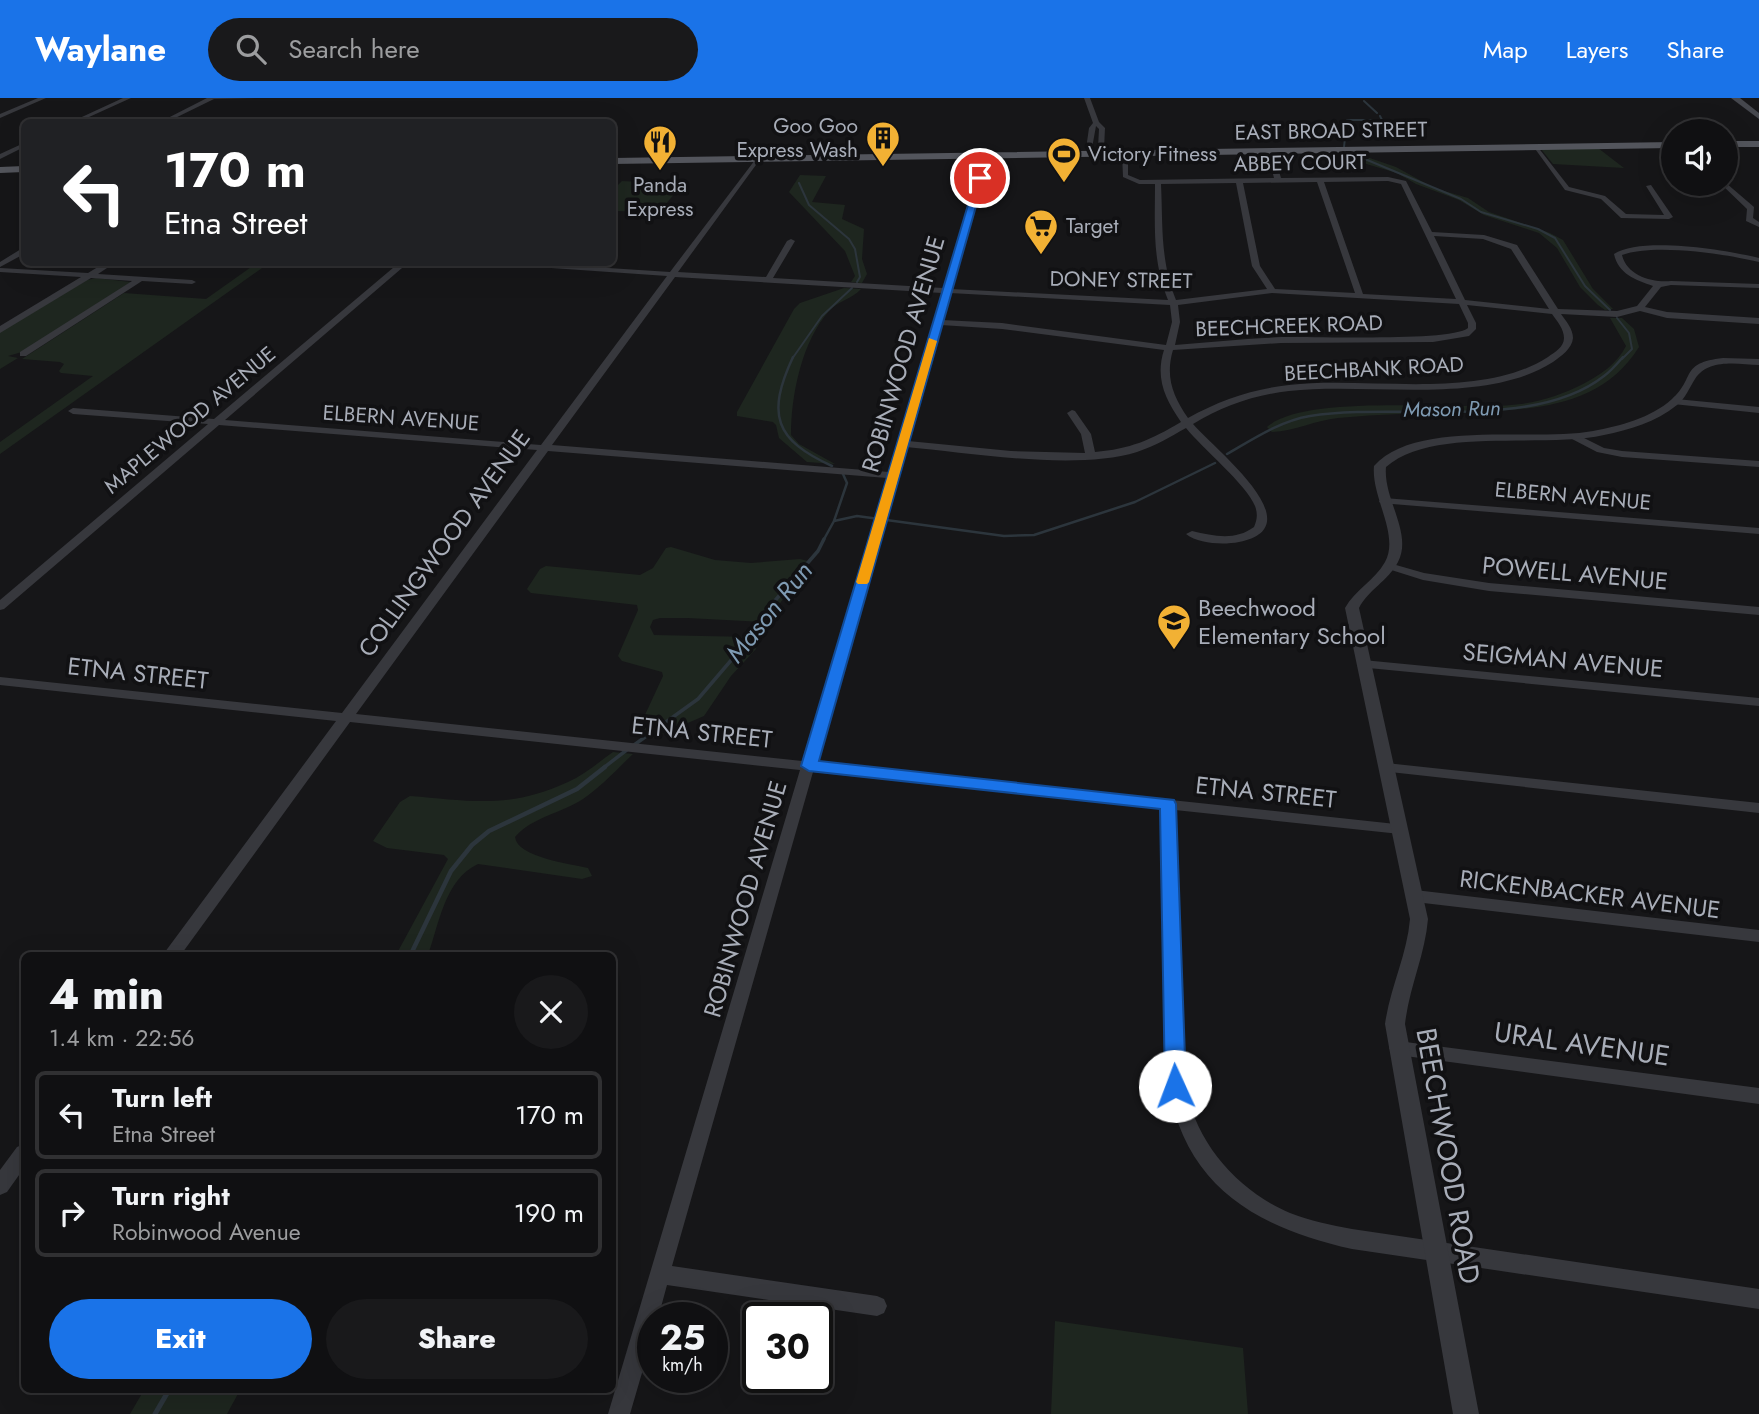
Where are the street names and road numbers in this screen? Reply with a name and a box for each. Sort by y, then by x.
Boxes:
street label: EAST BROAD STREET [1234,114,1428,148]
street label: ABBEY COURT [1233,147,1367,179]
street label: ROBINWOOD AVENUE [852,232,954,476]
street label: DONEY STREET [1049,264,1193,296]
street label: BEECHCREEK ROAD [1195,308,1383,344]
street label: MAPLEWOOD AVENUE [98,339,282,501]
street label: BEECHBANK ROAD [1283,349,1465,389]
street label: ELBERN AVENUE [322,398,480,438]
street label: COLLINGWOOD AVENUE [349,422,539,664]
street label: ELBERN AVENUE [1494,474,1652,518]
street label: POWELL AVENUE [1481,547,1669,599]
street label: SEIGMAN AVENUE [1461,634,1665,686]
street label: ETNA STREET [66,648,210,698]
street label: ETNA STREET [630,707,774,757]
street label: ETNA STREET [1194,767,1338,817]
street label: ROBINWOOD AVENUE [694,777,796,1021]
street label: RICKENBACKER AVENUE [1458,861,1722,927]
street label: URAL AVENUE [1492,1011,1672,1077]
street label: BEECHWOOD ROAD [1405,1025,1491,1287]

